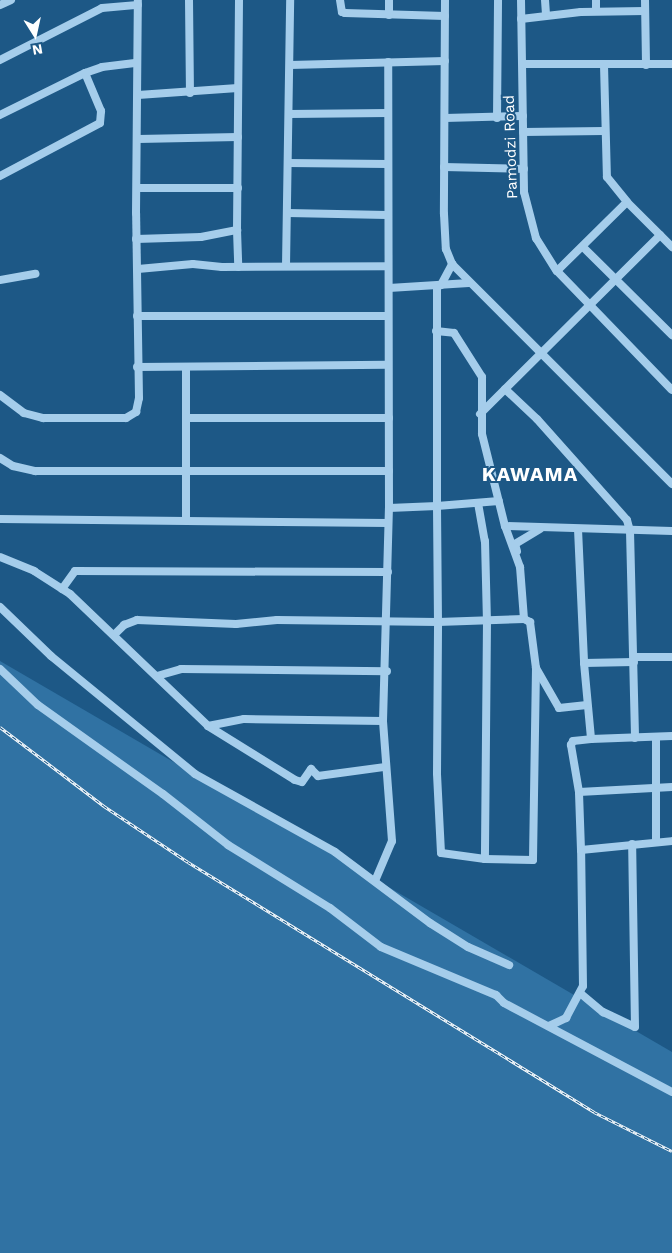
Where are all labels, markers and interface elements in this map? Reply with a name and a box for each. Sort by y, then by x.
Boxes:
north arrow [10,10,60,60]
text: N [31,41,44,59]
street label: Pamodzi Road [500,95,522,199]
district label: KAWAMA [481,462,579,486]

